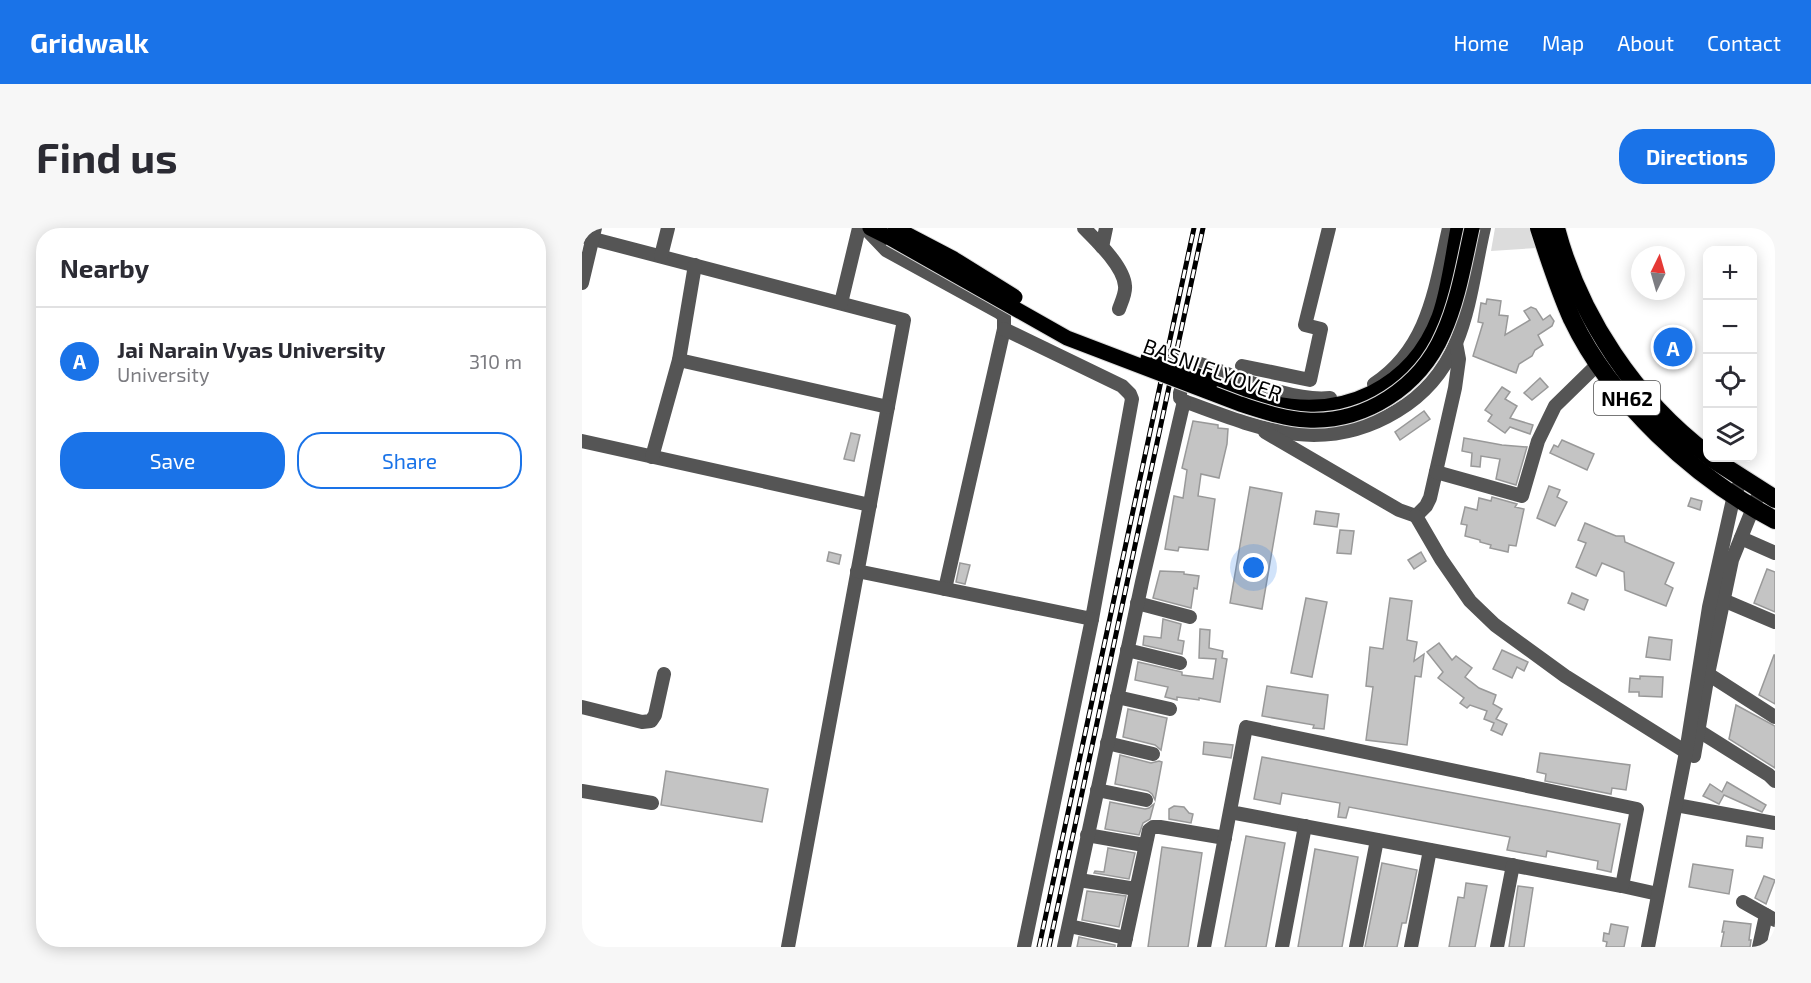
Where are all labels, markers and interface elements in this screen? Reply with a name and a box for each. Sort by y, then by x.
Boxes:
text: Gridwalk [30,25,149,59]
text: Home [1453,30,1509,55]
text: Map [1542,30,1584,55]
text: About [1617,30,1674,55]
text: Contact [1707,30,1781,55]
button: Directions [1619,129,1775,184]
text: Find us [36,131,178,181]
north arrow [1631,246,1685,300]
map controls [1703,246,1757,462]
button: + [1703,246,1757,300]
text: Nearby [60,252,149,283]
button: − [1703,300,1757,354]
pin: A [1654,324,1692,370]
street label: BASNI FLYOVER [1140,332,1286,406]
text: Jai Narain Vyas University [117,336,385,362]
text: A [73,349,86,373]
text: 310 m [469,349,522,373]
button: locate [1703,354,1757,408]
text: University [117,362,209,386]
road number: NH62 [1594,381,1660,415]
button: layers [1703,408,1757,462]
button: Save [60,432,285,489]
button: Share [297,432,522,489]
your location [1239,553,1268,582]

